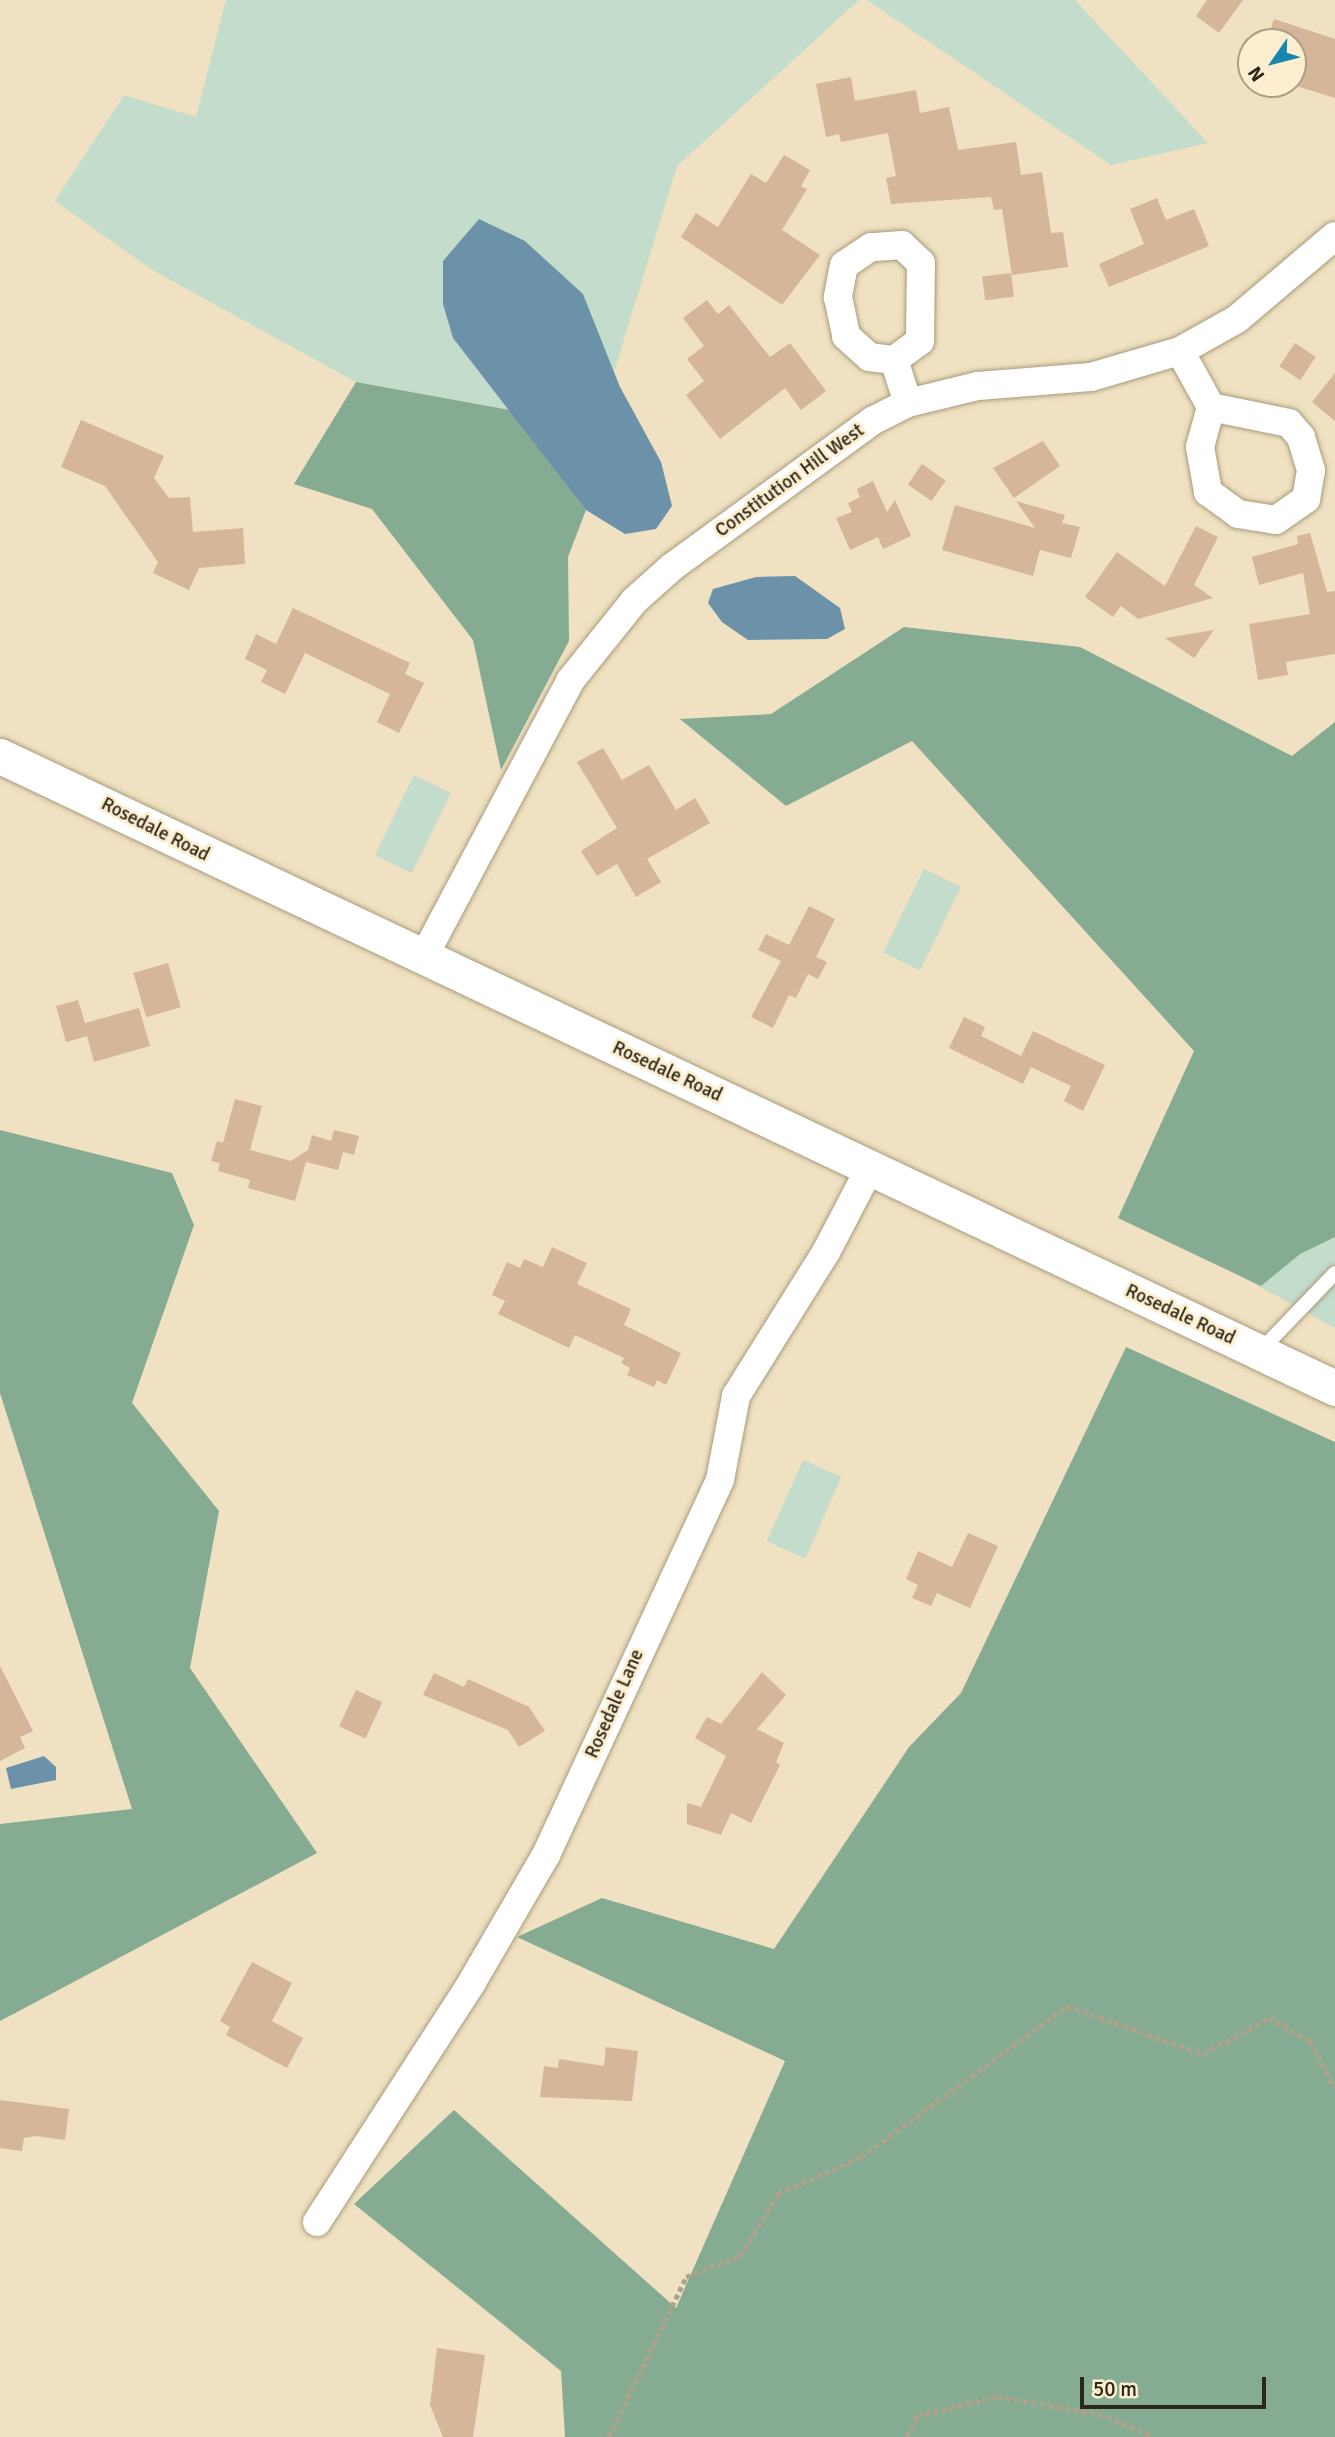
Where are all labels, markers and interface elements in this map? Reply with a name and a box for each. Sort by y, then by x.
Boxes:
north arrow [1237,28,1307,98]
text: N [1243,62,1270,86]
street label: Constitution Hill West [711,419,869,543]
street label: Rosedale Road [97,793,213,867]
street label: Rosedale Road [609,1037,725,1107]
street label: Rosedale Road [1122,1280,1238,1350]
street label: Rosedale Lane [581,1646,649,1762]
scale bar [1083,2364,1268,2408]
text: 50 m [1093,2376,1137,2402]

